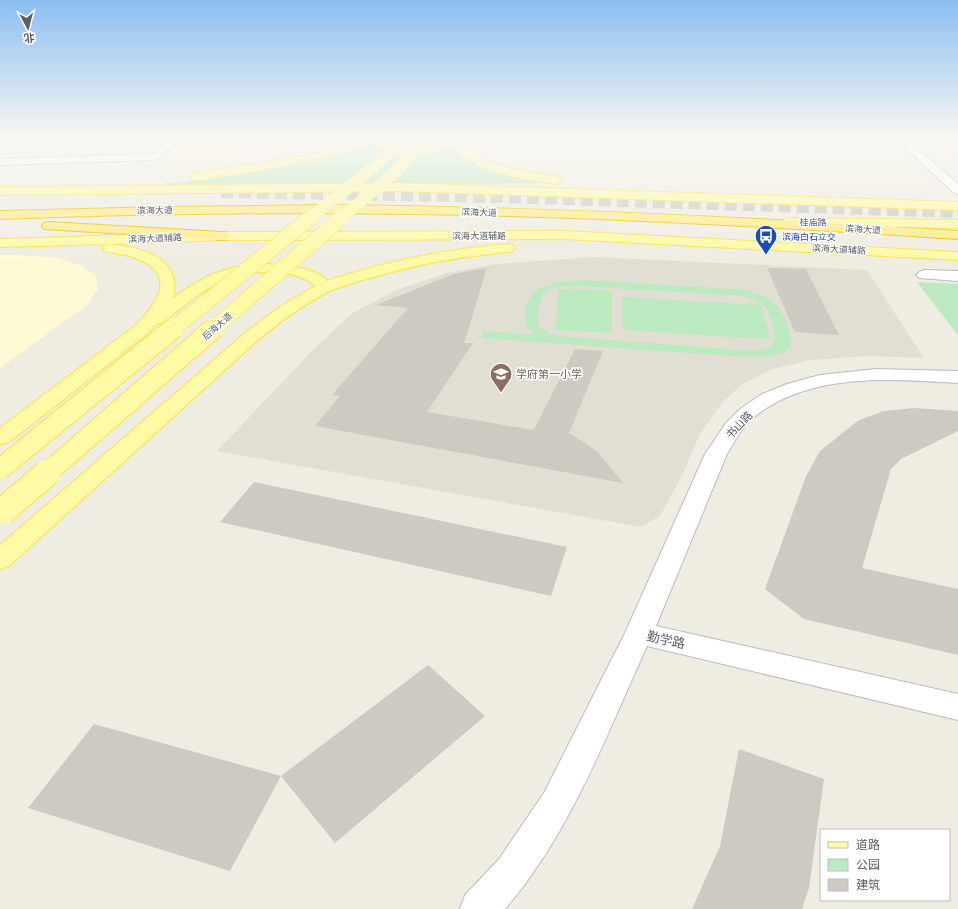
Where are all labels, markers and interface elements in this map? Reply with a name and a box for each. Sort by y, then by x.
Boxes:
north arrow [8,8,48,48]
text: 北 [23,31,35,45]
street label: 滨海大道 [137,204,173,216]
street label: 滨海大道 [461,206,497,218]
street label: 桂庙路 [799,216,827,228]
bus stop icon: 滨海白石立交 [753,223,779,256]
street label: 滨海大道 [845,223,881,235]
street label: 滨海大道辅路 [452,230,506,241]
place label: 滨海白石立交 [782,231,836,242]
street label: 滨海大道辅路 [128,232,182,244]
street label: 滨海大道辅路 [812,242,866,256]
street label: 后海大道 [200,310,234,342]
school or university icon: 学府第一小学 [488,361,514,394]
place label: 学府第一小学 [516,368,582,380]
street label: 书山路 [723,409,755,441]
street label: 勤学路 [645,628,687,652]
legend [820,829,950,901]
text: 道路 [856,838,880,852]
text: 公园 [856,858,880,872]
text: 建筑 [856,878,880,892]

